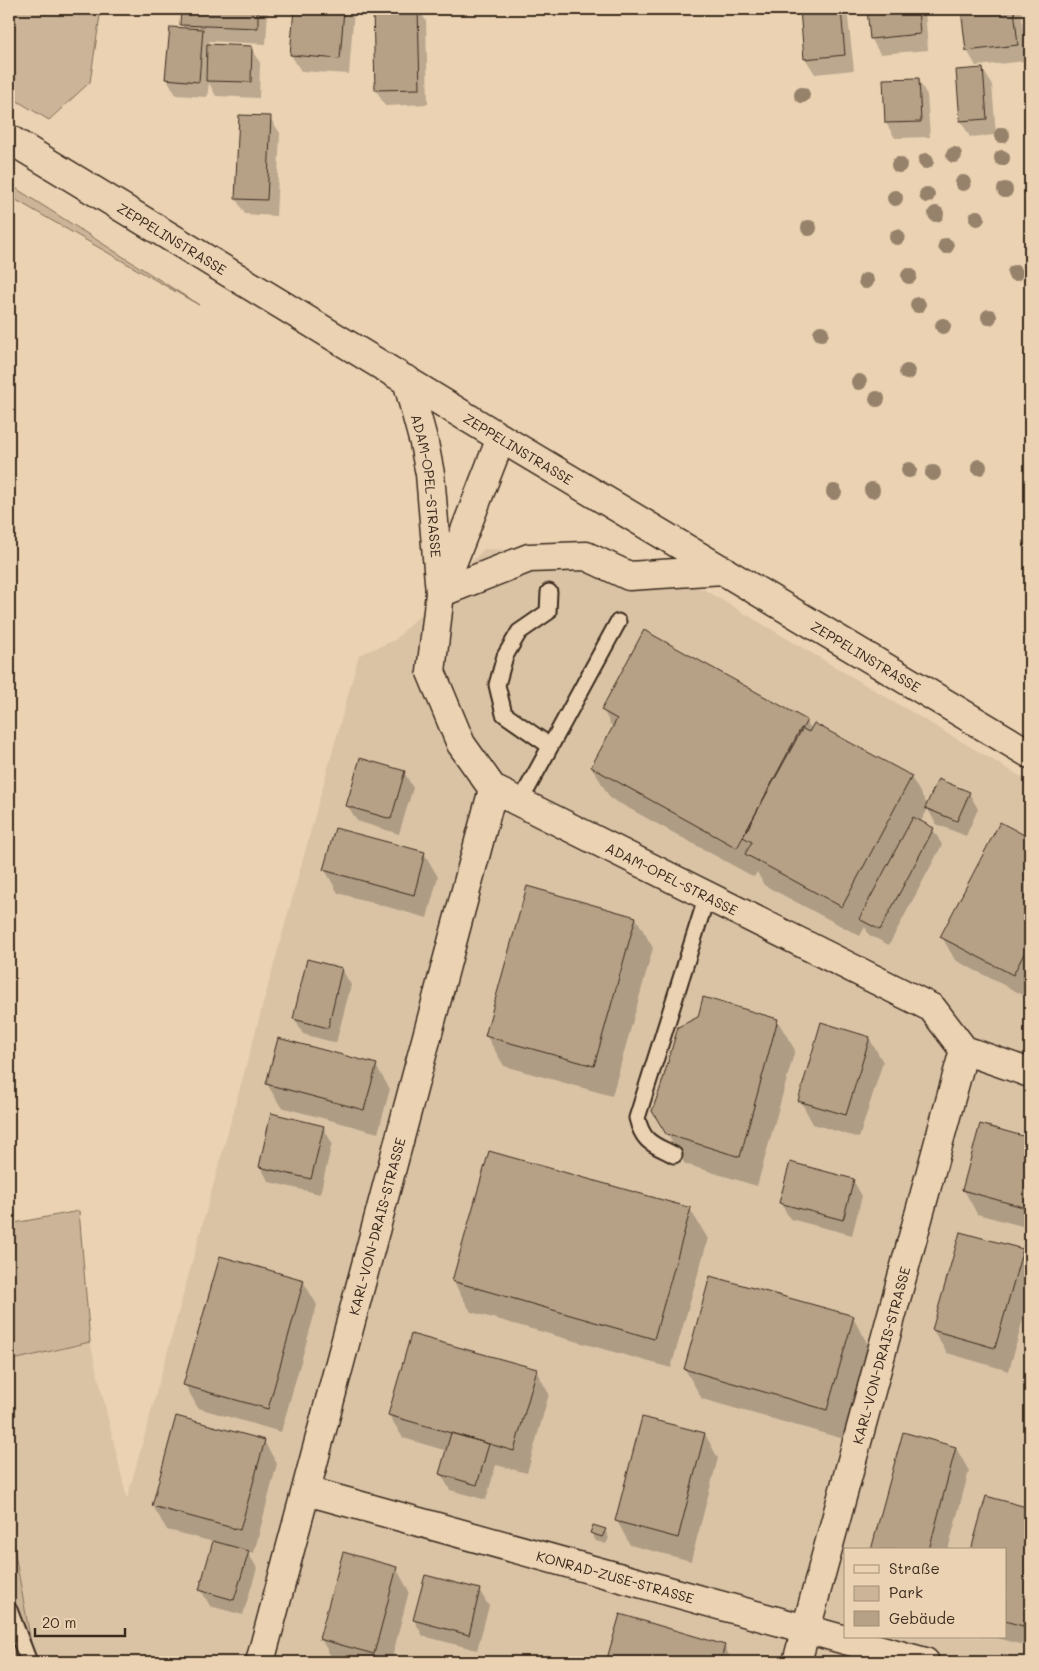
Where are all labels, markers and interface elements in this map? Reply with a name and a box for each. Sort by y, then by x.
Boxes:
street label: ZEPPELINSTRASSE [114,198,230,279]
street label: ZEPPELINSTRASSE [460,408,577,489]
street label: ADAM-OPEL-STRASSE [407,412,446,558]
street label: ZEPPELINSTRASSE [808,616,924,696]
street label: ADAM-OPEL-STRASSE [603,837,741,919]
street label: KARL-VON-DRAIS-STRASSE [343,1135,409,1317]
street label: KARL-VON-DRAIS-STRASSE [847,1264,914,1446]
street label: KONRAD-ZUSE-STRASSE [534,1545,696,1607]
legend [844,1548,1006,1638]
text: Straße [889,1558,940,1578]
text: Park [889,1582,923,1602]
scale bar [35,1606,125,1638]
text: Gebäude [889,1608,955,1628]
text: 20 m [42,1612,76,1632]

